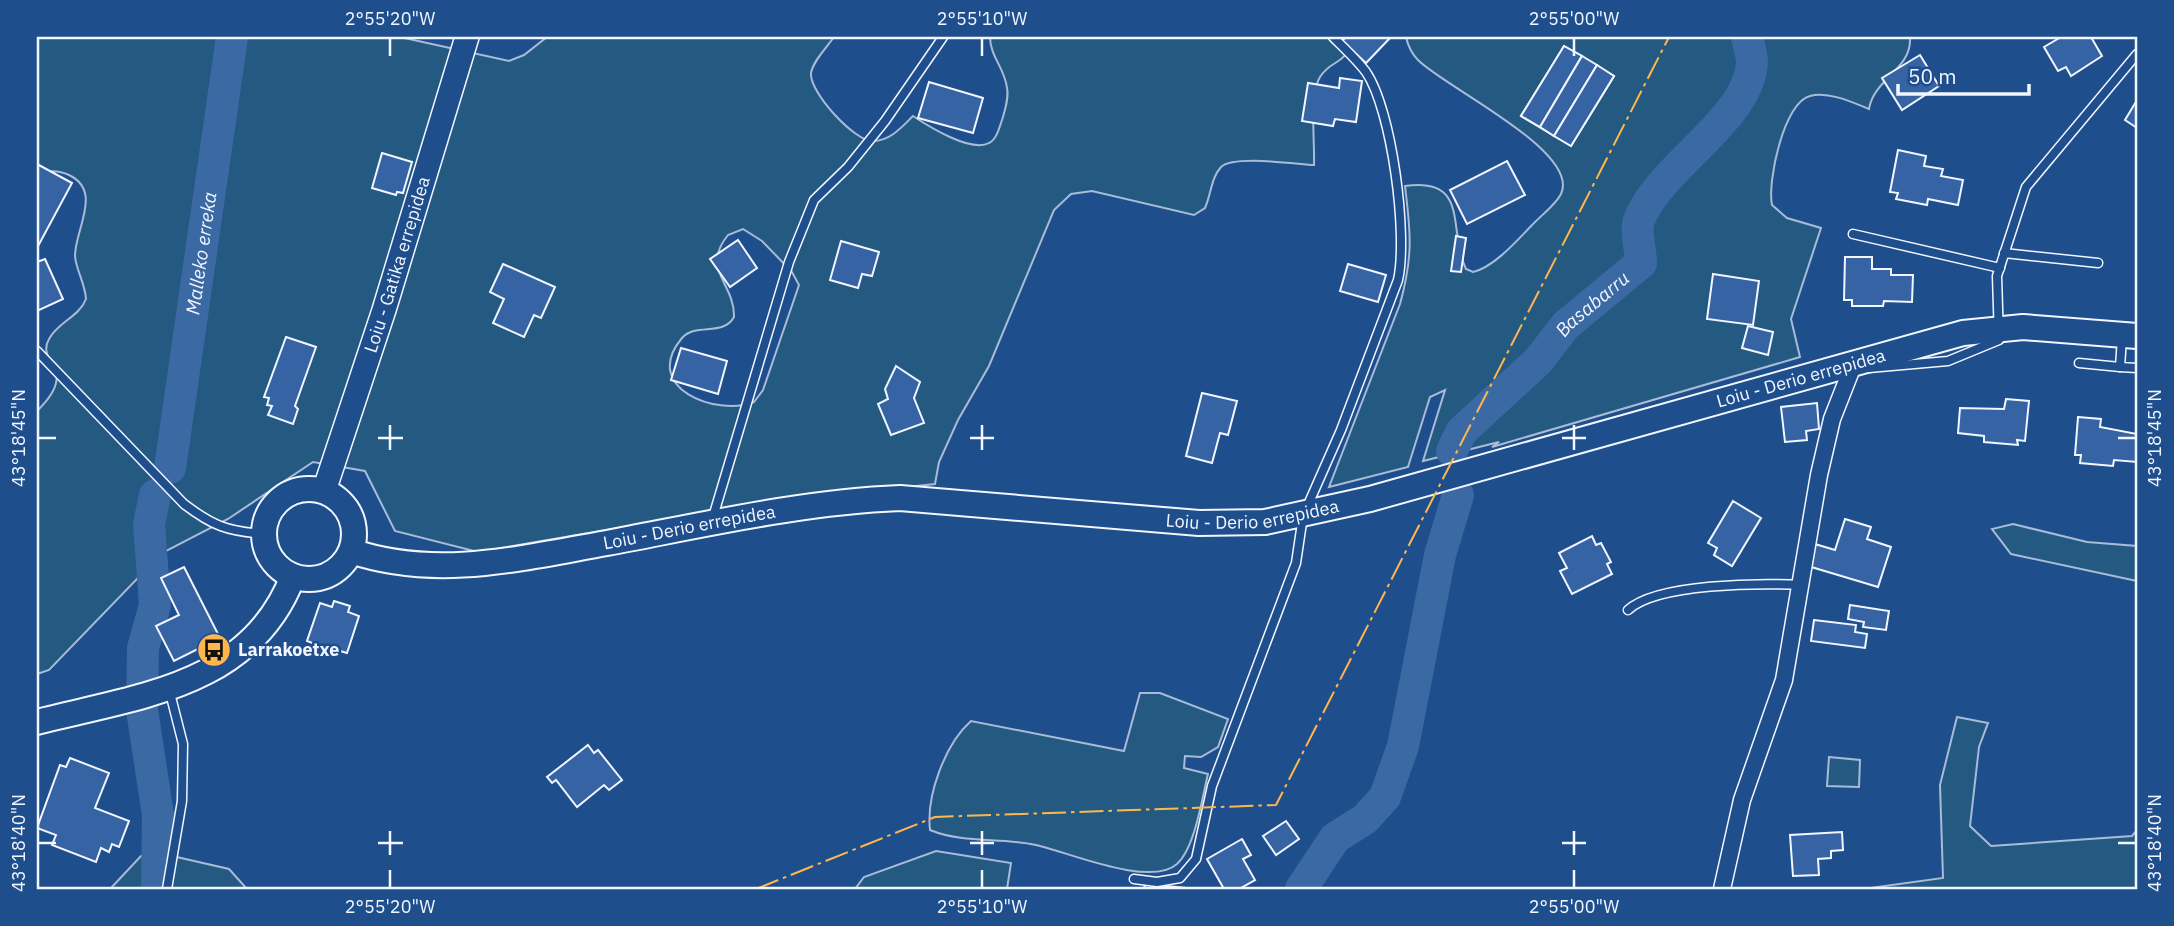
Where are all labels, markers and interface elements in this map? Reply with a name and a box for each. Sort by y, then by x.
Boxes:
text: 2°55'20"W [345,7,435,30]
text: 2°55'10"W [937,7,1027,30]
text: 2°55'00"W [1529,7,1619,30]
scale bar [1898,52,2029,96]
text: 50 m [1908,62,1957,90]
street label: Loiu - Gatika errepidea [359,173,435,356]
water label: Malleko erreka [180,190,222,316]
water label: Basabarru [1550,266,1634,341]
street label: Loiu - Derio errepidea [1714,343,1888,412]
text: 43°18'45"N [7,389,30,487]
text: 43°18'45"N [2143,389,2166,487]
street label: Loiu - Derio errepidea [1165,494,1341,534]
street label: Loiu - Derio errepidea [601,500,777,554]
bus stop icon: Larrakoetxe [195,631,233,669]
place label: Larrakoetxe [238,638,339,661]
text: 43°18'40"N [7,794,30,892]
text: 43°18'40"N [2143,794,2166,892]
text: 2°55'20"W [345,895,435,918]
text: 2°55'10"W [937,895,1027,918]
text: 2°55'00"W [1529,895,1619,918]

